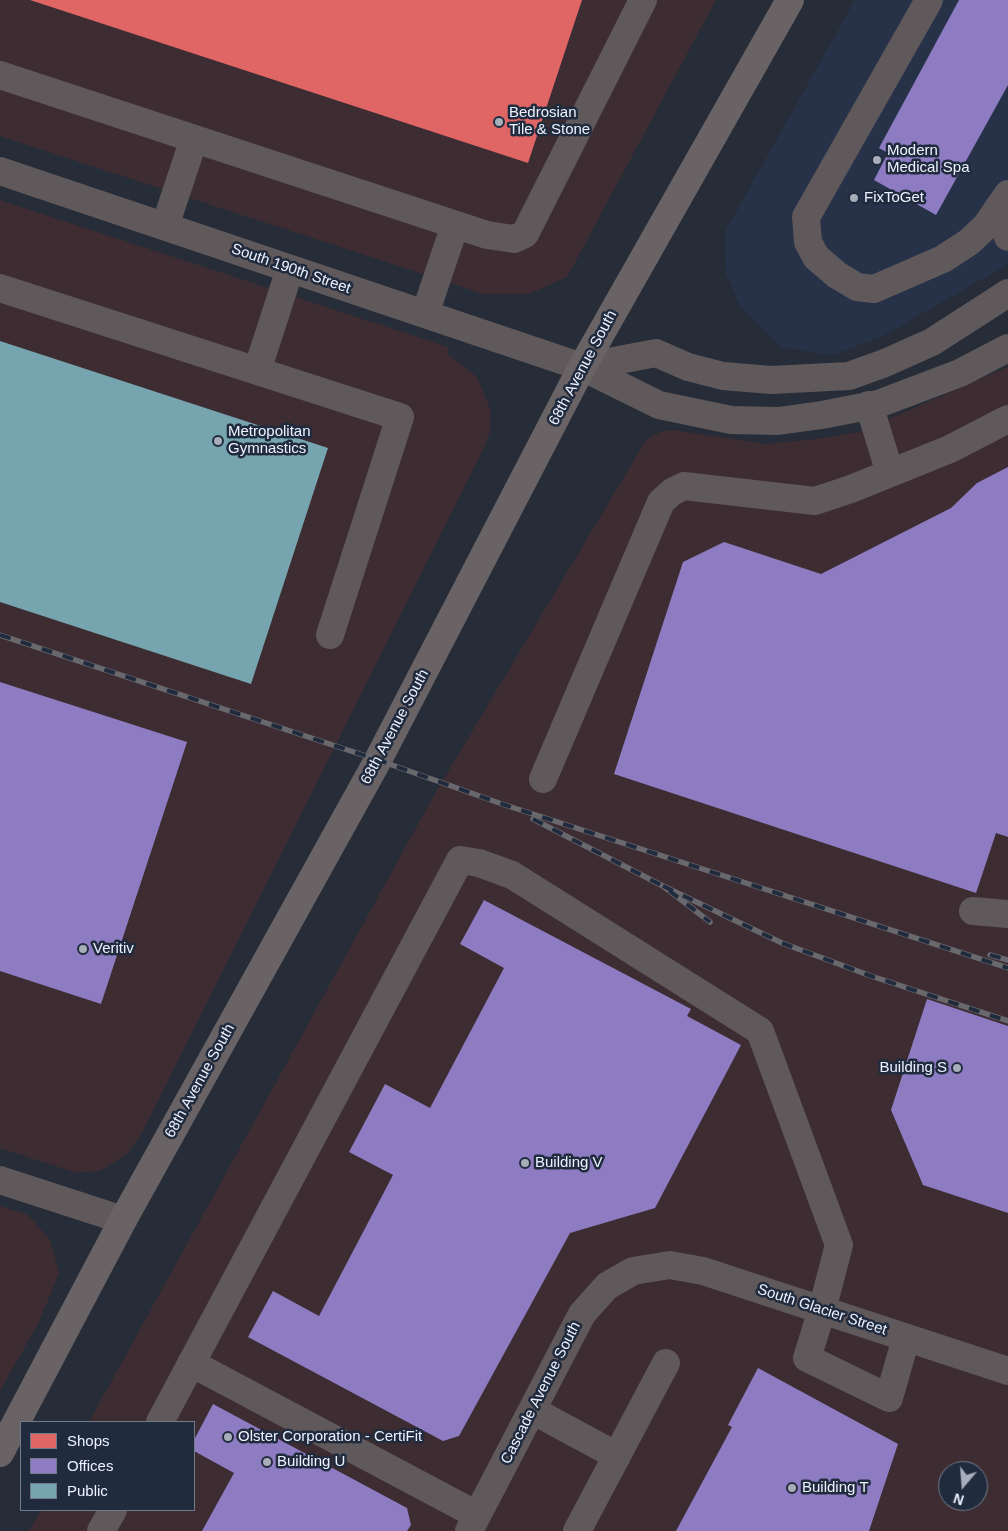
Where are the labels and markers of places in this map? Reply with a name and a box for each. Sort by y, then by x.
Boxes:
place label: Bedrosian Tile & Stone [509,104,590,139]
marker: Bedrosian Tile & Stone [493,116,505,128]
place label: Modern Medical Spa [887,142,970,177]
marker: Modern Medical Spa [871,154,883,166]
place label: FixToGet [864,189,924,207]
marker: FixToGet [848,192,860,204]
place label: Metropolitan Gymnastics [228,423,311,458]
marker: Metropolitan Gymnastics [212,435,224,447]
place label: Veritiv [93,940,134,958]
marker: Veritiv [77,943,89,955]
place label: Building S [879,1059,947,1077]
marker: Building S [951,1062,963,1074]
place label: Building V [535,1154,603,1172]
marker: Building V [519,1157,531,1169]
place label: Olster Corporation - CertiFit [238,1428,422,1446]
marker: Olster Corporation - CertiFit [222,1431,234,1443]
place label: Building U [277,1453,345,1471]
marker: Building U [261,1456,273,1468]
place label: Building T [802,1479,869,1497]
marker: Building T [786,1482,798,1494]

